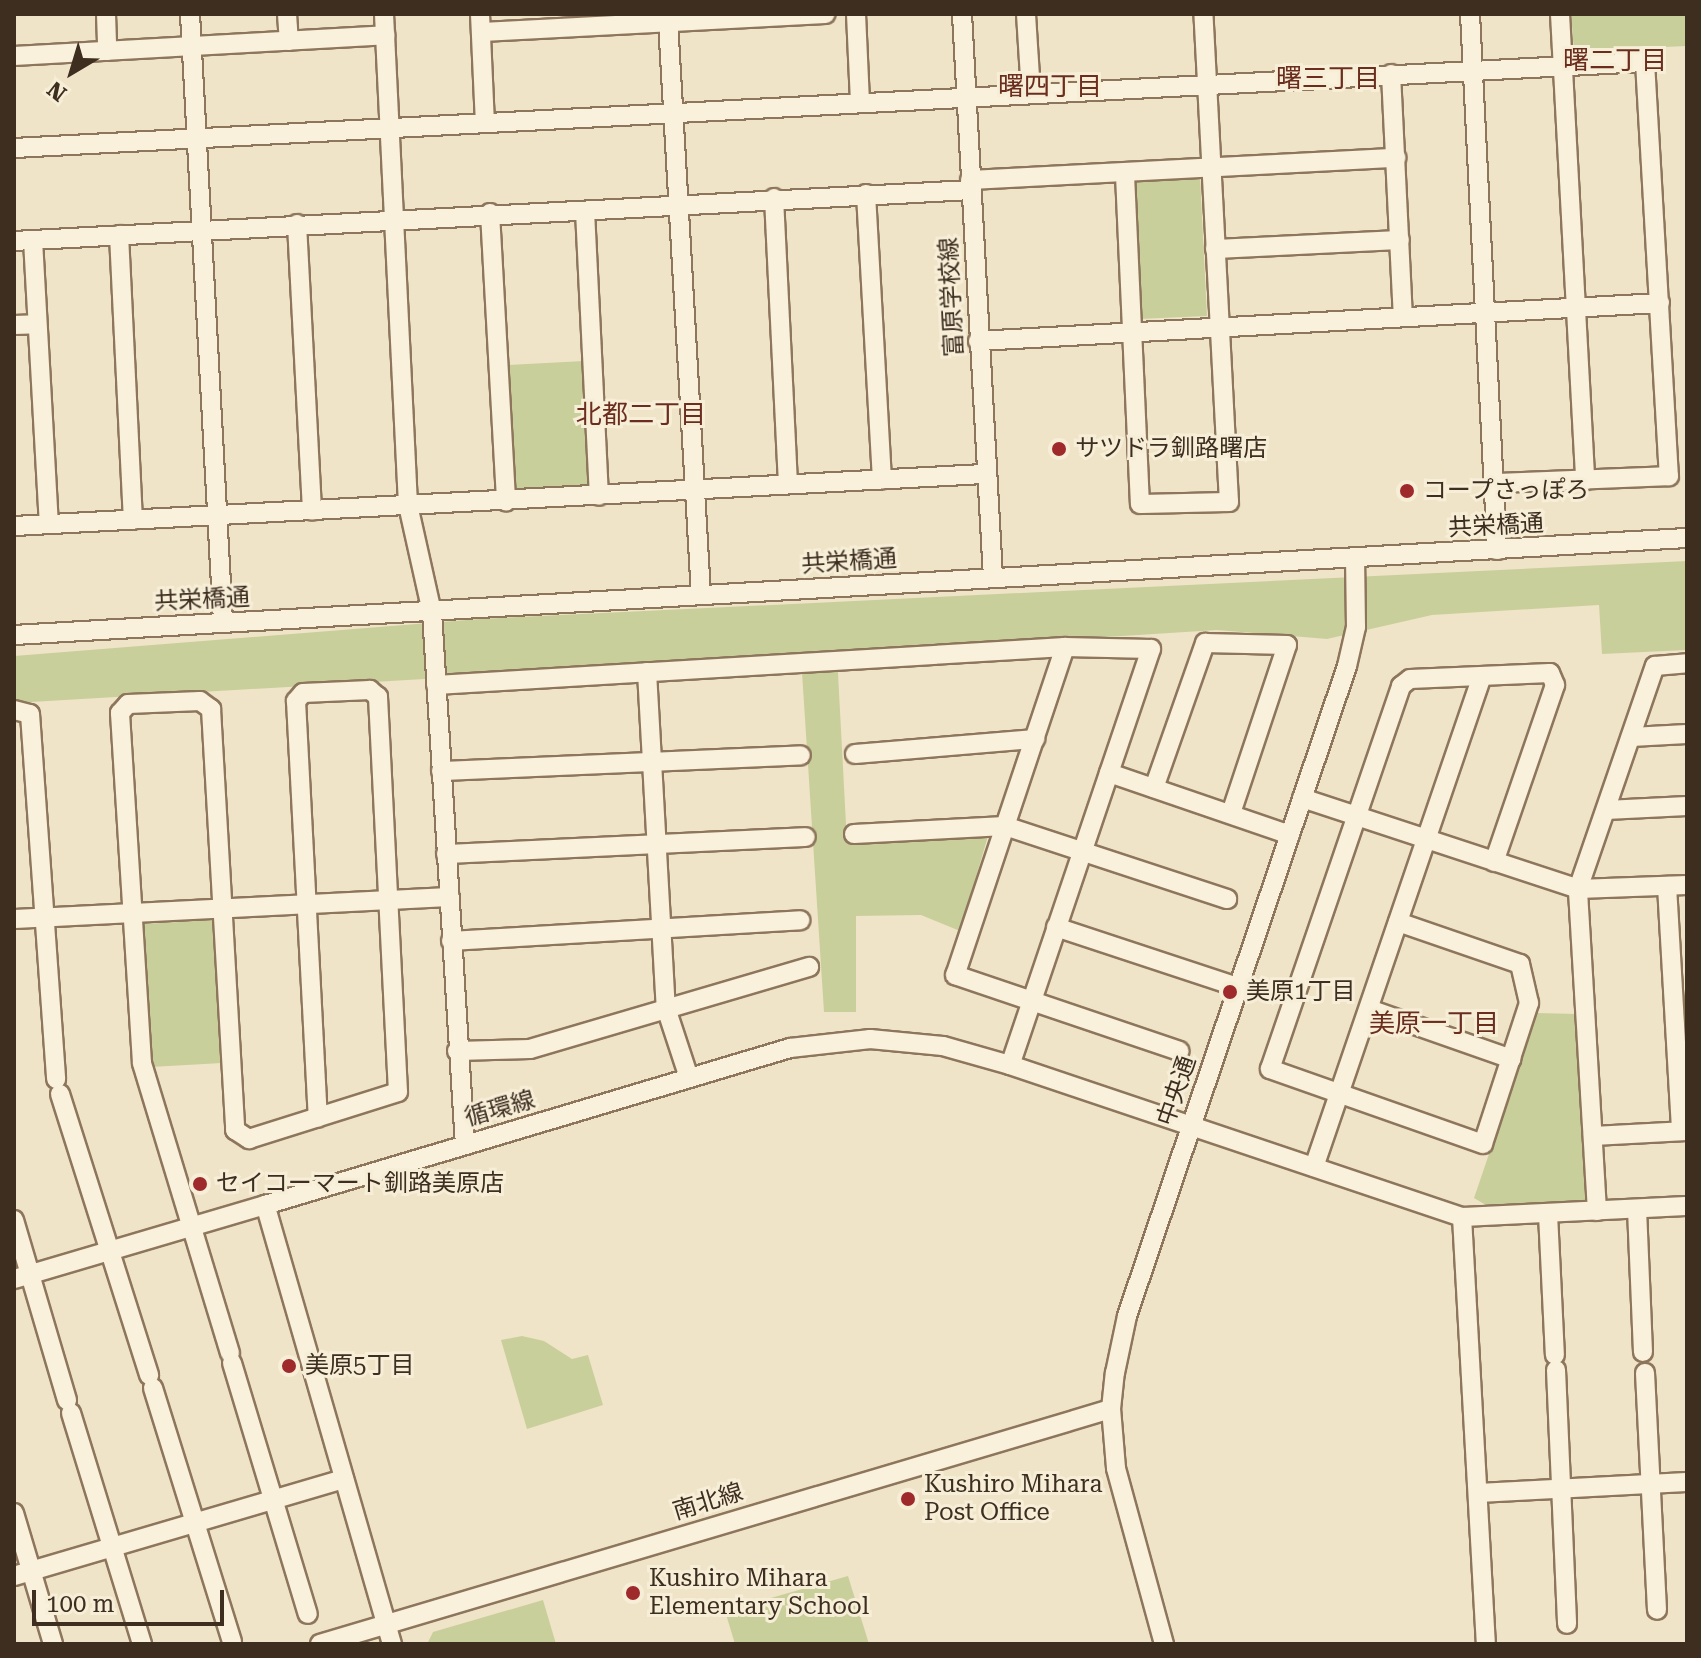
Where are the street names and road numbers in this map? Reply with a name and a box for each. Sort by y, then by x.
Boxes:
street label: 富原学校線 [934,236,970,358]
street label: 共栄橋通 [1447,509,1545,543]
street label: 共栄橋通 [800,544,898,580]
street label: 共栄橋通 [153,583,251,617]
street label: 中央通 [1152,1052,1202,1130]
street label: 循環線 [461,1085,539,1133]
street label: 南北線 [669,1478,747,1526]

